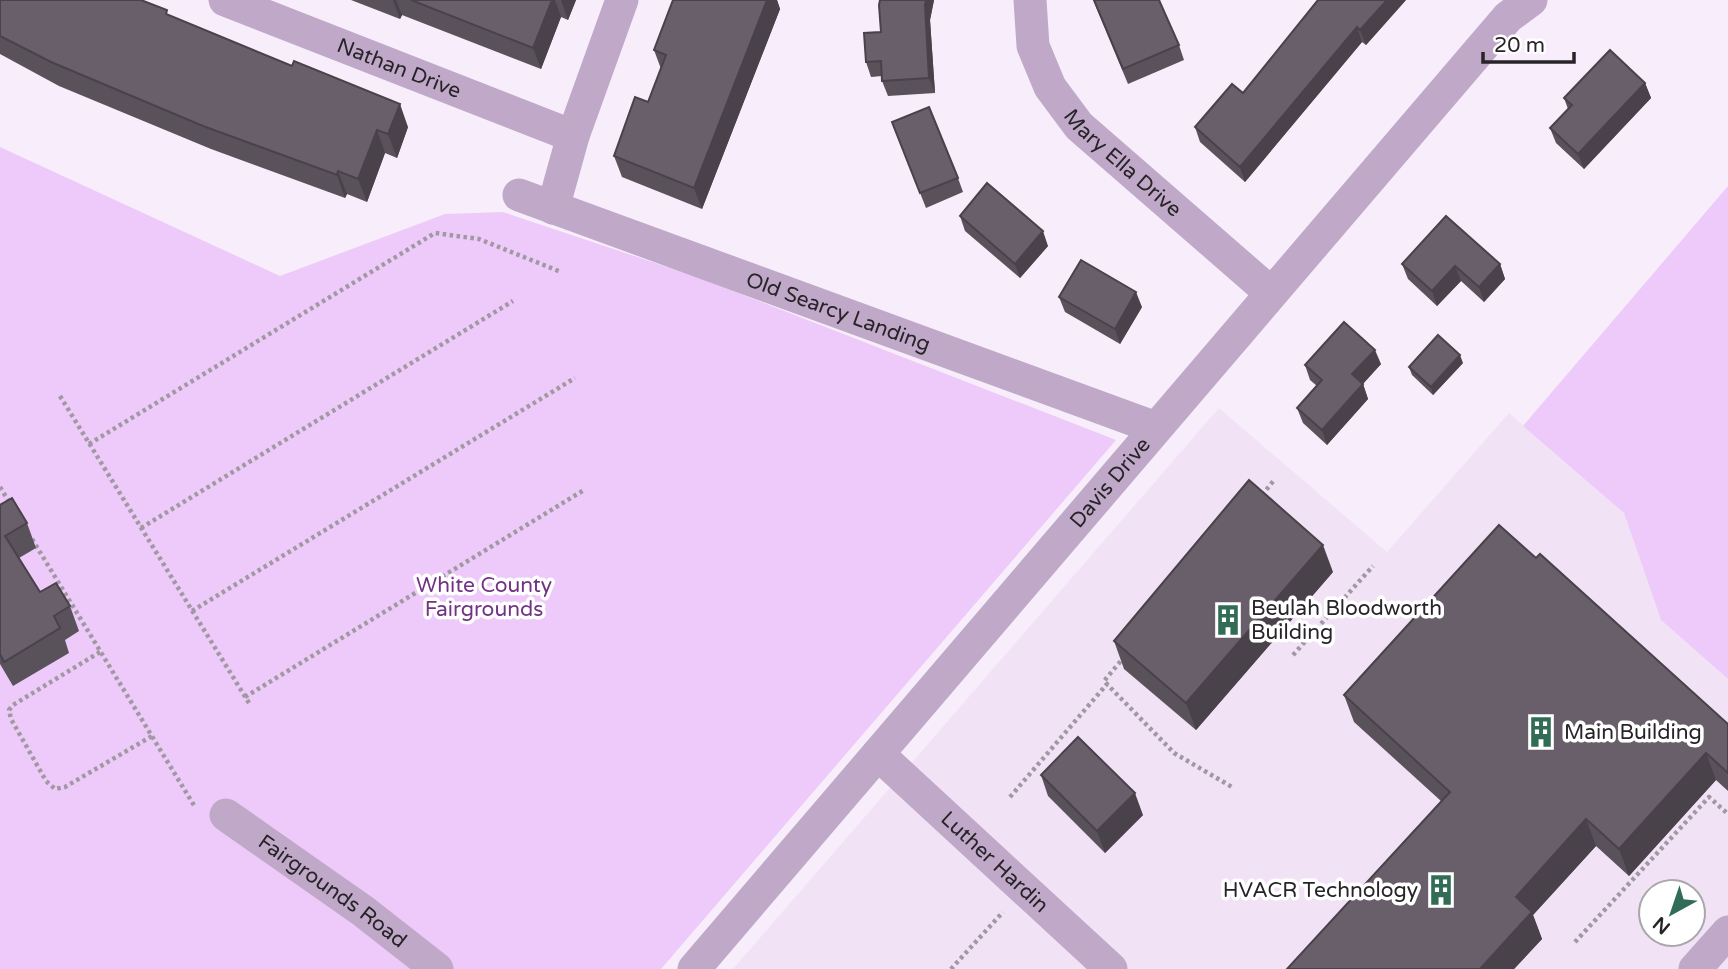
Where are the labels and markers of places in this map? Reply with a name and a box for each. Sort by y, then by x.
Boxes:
place label: Beulah Bloodworth Building [1251,596,1442,645]
building icon: Beulah Bloodworth Building [1211,603,1245,637]
building icon: Main Building [1524,715,1558,749]
place label: Main Building [1564,720,1702,745]
building icon: HVACR Technology [1424,873,1458,907]
place label: HVACR Technology [1223,878,1418,903]

